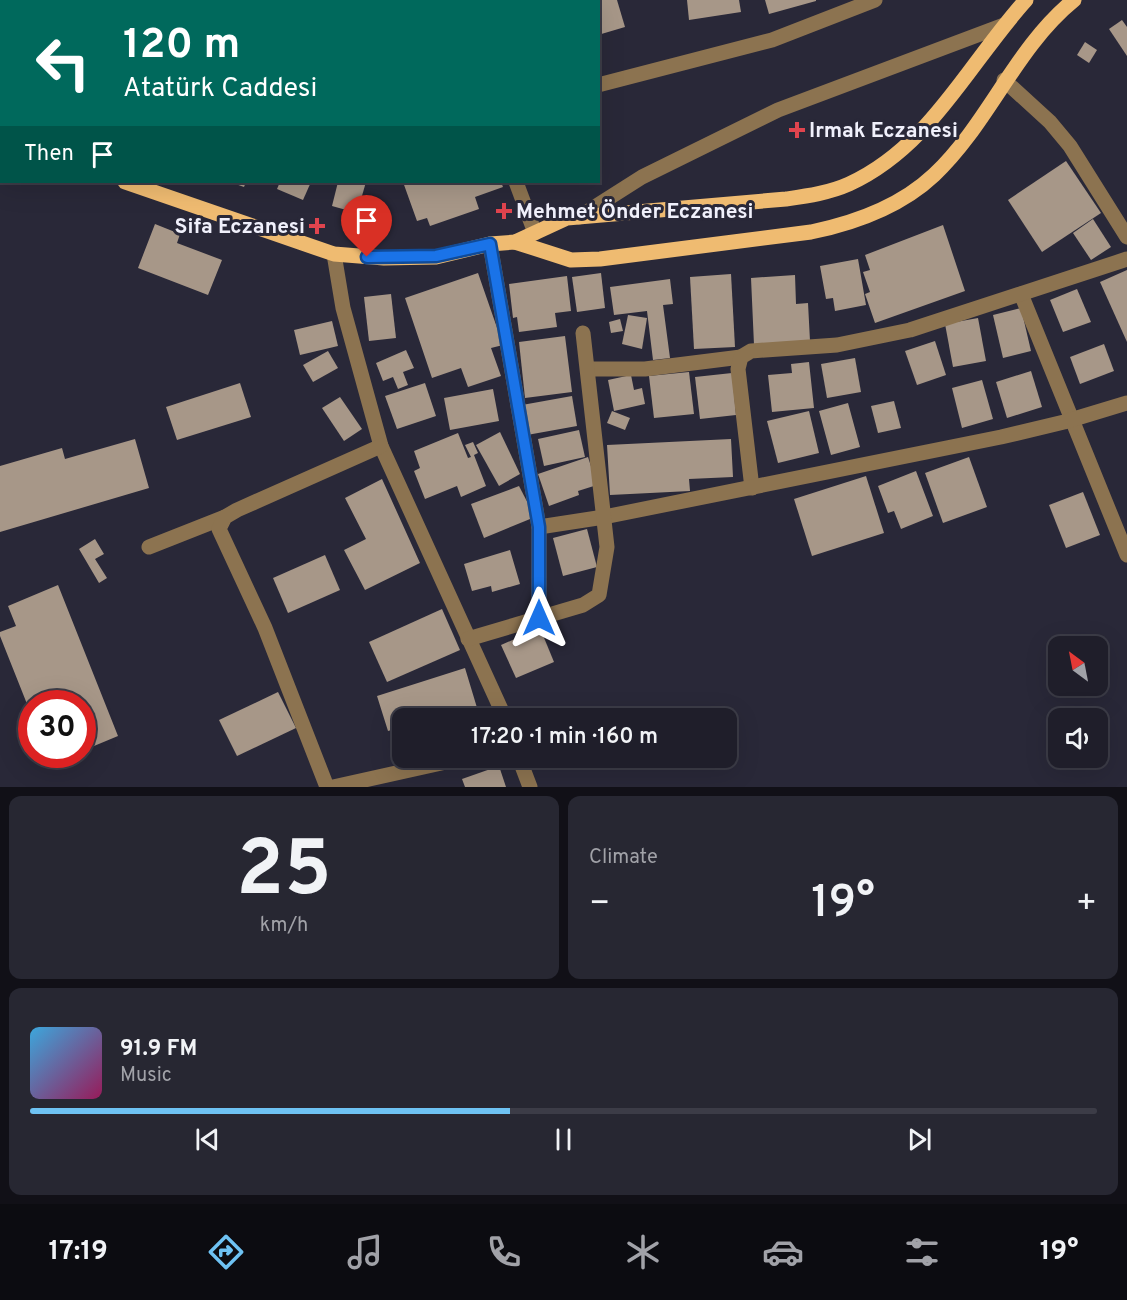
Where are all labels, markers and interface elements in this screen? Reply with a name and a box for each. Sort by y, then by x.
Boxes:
text: 120 m [123,20,240,73]
icon: left [24,24,102,102]
text: Atatürk Caddesi [123,72,317,106]
place label: Irmak Eczanesi [809,118,958,145]
marker: Irmak Eczanesi [790,123,804,137]
icon: arrive [86,138,119,171]
text: Then [24,141,74,168]
pin [341,195,392,257]
place label: Mehmet Önder Eczanesi [516,199,754,226]
icon: arrive [350,204,383,237]
marker: Mehmet Önder Eczanesi [497,204,511,218]
place label: Sifa Eczanesi [175,214,305,241]
marker: Sifa Eczanesi [310,219,324,233]
position arrow [507,586,571,650]
north arrow [1048,636,1108,696]
map controls [1048,636,1108,768]
speed limit sign: 30 [18,690,96,768]
button: sound [1048,708,1108,768]
text: 17:20 · 1 min · 160 m [471,724,658,751]
text: 25 [236,824,332,923]
text: Climate [589,845,658,871]
text: 19° [811,876,875,933]
text: − [589,884,610,926]
text: + [1076,884,1097,926]
text: km/h [260,913,308,939]
text: 91.9 FM [120,1036,197,1063]
text: Music [120,1063,172,1089]
icon: previous [191,1123,224,1156]
icon: pause [547,1123,580,1156]
icon: next [903,1123,936,1156]
icon: directions [205,1231,247,1273]
icon: music [344,1231,386,1273]
icon: phone [483,1231,525,1273]
icon: climate [622,1231,664,1273]
icon: car [762,1231,804,1273]
icon: filters [901,1231,943,1273]
text: 17:19 [49,1235,108,1269]
text: 19° [1040,1235,1078,1269]

